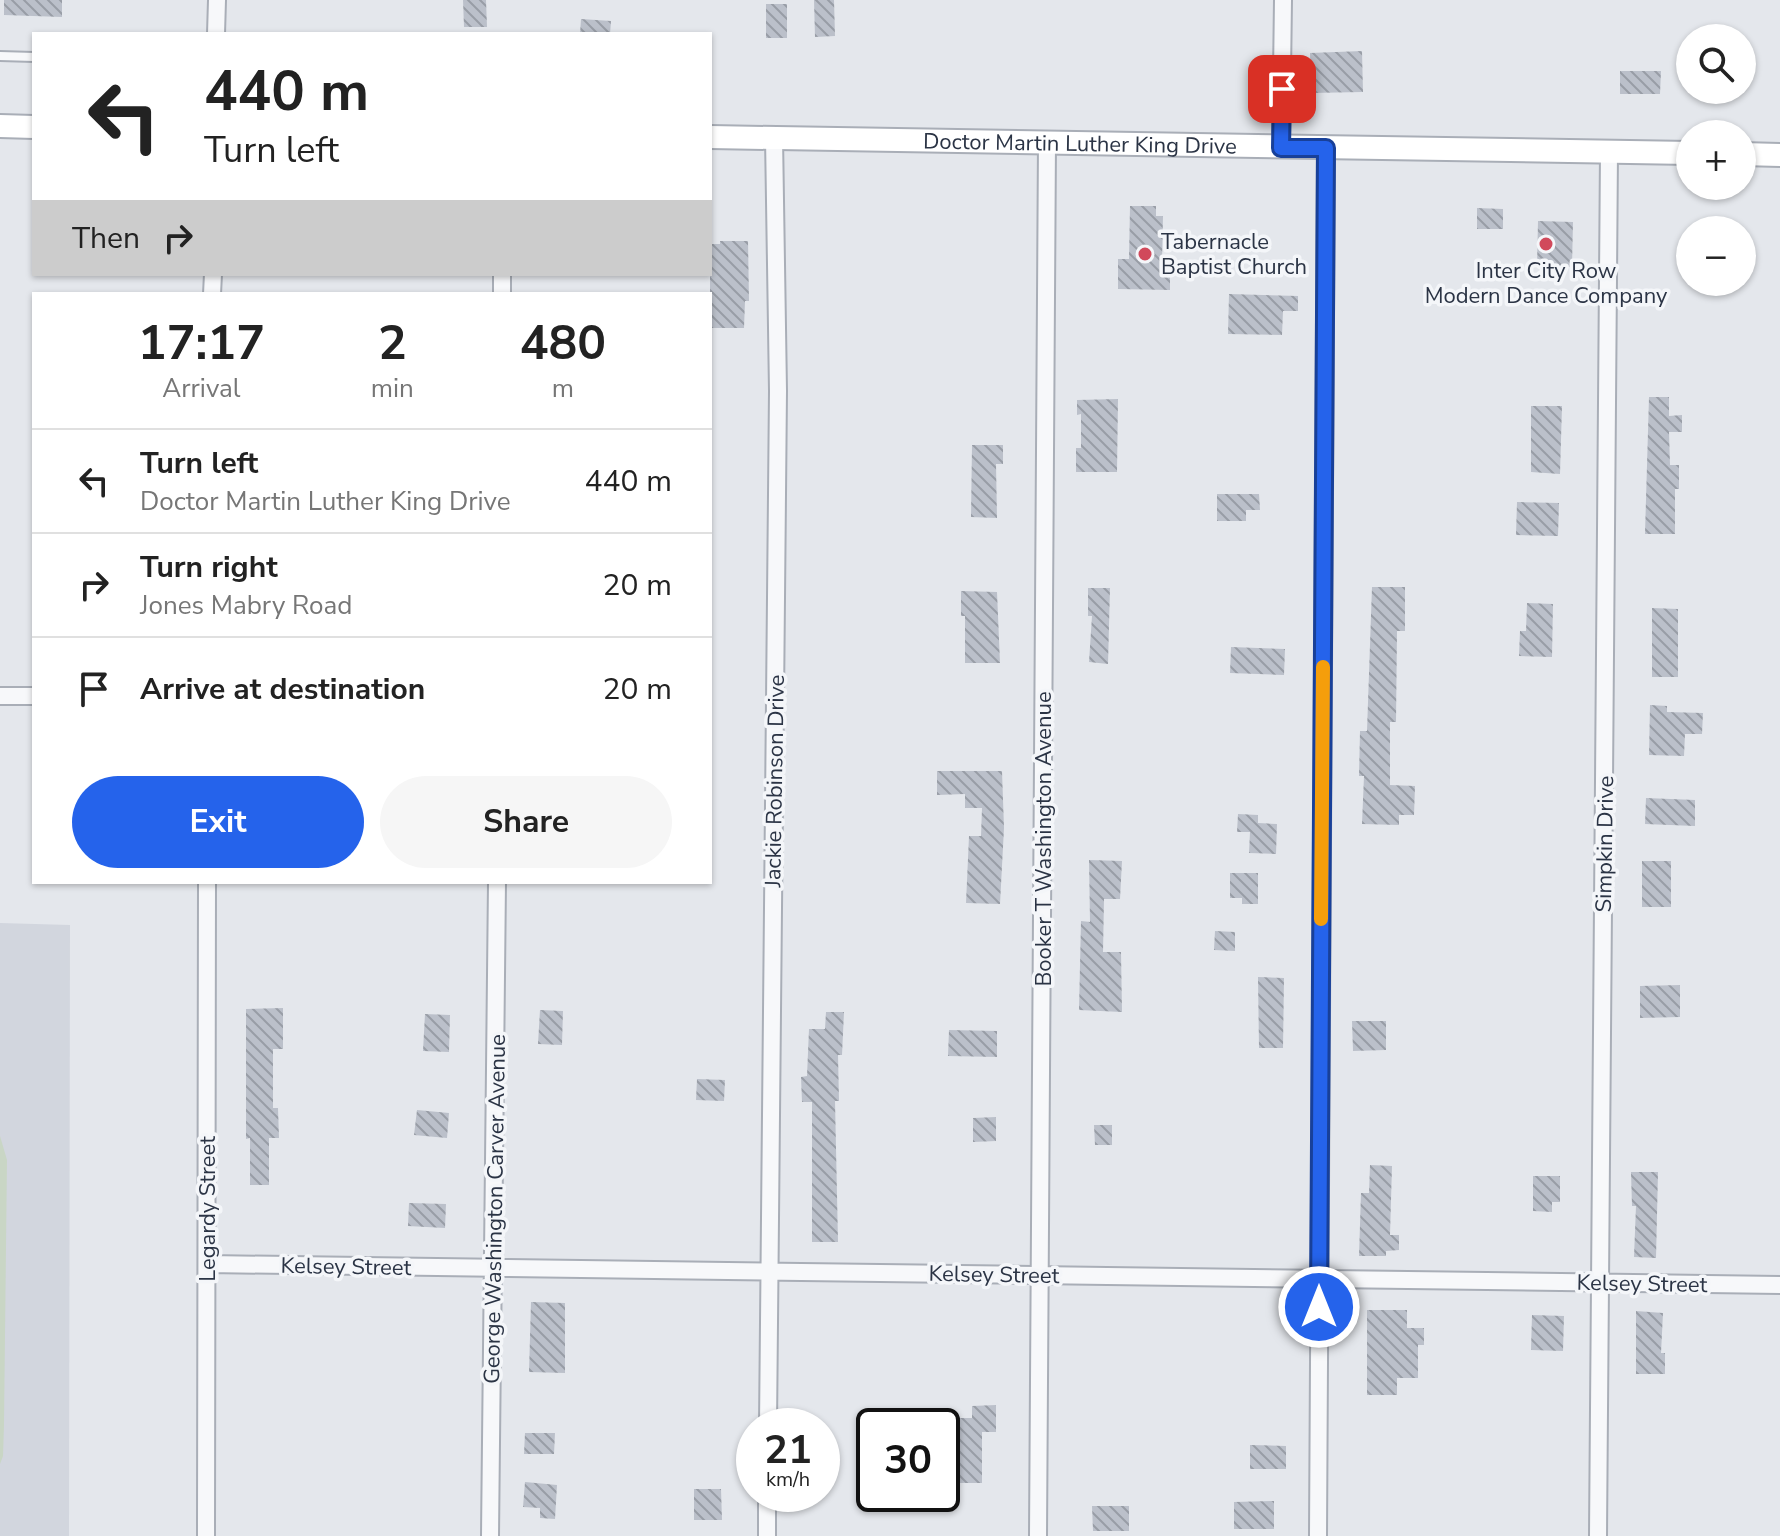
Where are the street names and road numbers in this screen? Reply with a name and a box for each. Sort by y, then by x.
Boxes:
street label: Doctor Martin Luther King Drive [923,126,1237,162]
street label: Jackie Robinson Drive [758,674,792,889]
street label: Booker T Washington Avenue [1029,691,1059,987]
street label: Simpkin Drive [1589,775,1621,913]
street label: George Washington Carver Avenue [477,1034,513,1384]
street label: Legardy Street [193,1136,223,1282]
street label: Kelsey Street [280,1251,412,1283]
street label: Kelsey Street [928,1259,1060,1291]
street label: Kelsey Street [1576,1268,1708,1300]

